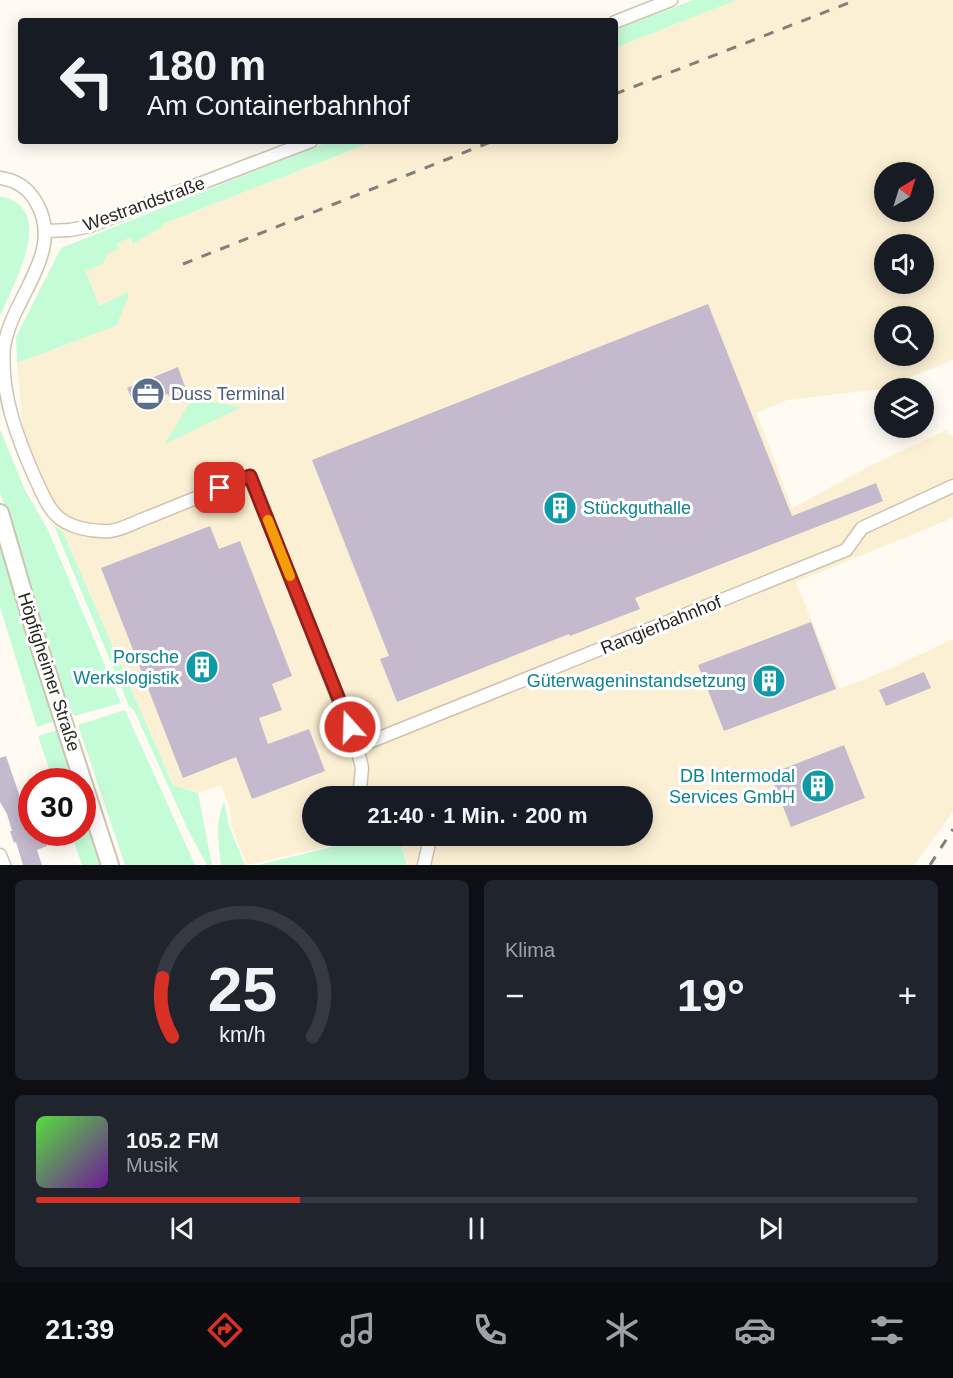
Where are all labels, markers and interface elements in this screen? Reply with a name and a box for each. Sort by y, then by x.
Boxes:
icon: left [48,42,126,120]
text: 180 m [147,42,266,89]
text: Am Containerbahnhof [147,91,410,121]
north arrow [874,162,934,222]
map controls [874,162,934,438]
street label: Westrandstraße [81,173,207,235]
button: sound [874,234,934,294]
button: search [874,306,934,366]
office icon: Duss Terminal [130,376,166,412]
button: layers [874,378,934,438]
place label: Duss Terminal [171,384,285,404]
pin [194,462,245,513]
icon: arrive [203,471,236,504]
building icon: Stückguthalle [542,490,578,526]
place label: Stückguthalle [583,498,691,518]
street label: Höpfigheimer Straße [14,590,84,754]
street label: Rangierbahnhof [598,591,725,658]
place label: Porsche Werkslogistik [73,647,180,688]
building icon: Porsche Werkslogistik [184,649,220,685]
building icon: Güterwageninstandsetzung [751,663,787,699]
place label: Güterwageninstandsetzung [527,671,746,691]
position arrow [318,695,382,759]
place label: DB Intermodal Services GmbH [669,766,795,807]
speed limit sign: 30 [18,768,96,846]
building icon: DB Intermodal Services GmbH [800,768,836,804]
text: 21:40 · 1 Min. · 200 m [367,803,588,828]
text: Klima [505,939,555,961]
text: 25 [207,955,277,1024]
text: 19° [677,970,745,1021]
text: − [505,977,524,1014]
text: + [898,977,917,1014]
text: km/h [219,1023,265,1047]
text: 105.2 FM [126,1128,219,1153]
text: Musik [126,1154,178,1176]
icon: previous [166,1212,199,1245]
icon: pause [460,1212,493,1245]
icon: next [754,1212,787,1245]
icon: directions [204,1309,246,1351]
icon: music [337,1309,379,1351]
icon: phone [469,1309,511,1351]
icon: climate [601,1309,643,1351]
icon: car [734,1309,776,1351]
icon: filters [866,1309,908,1351]
text: 21:39 [45,1315,114,1345]

